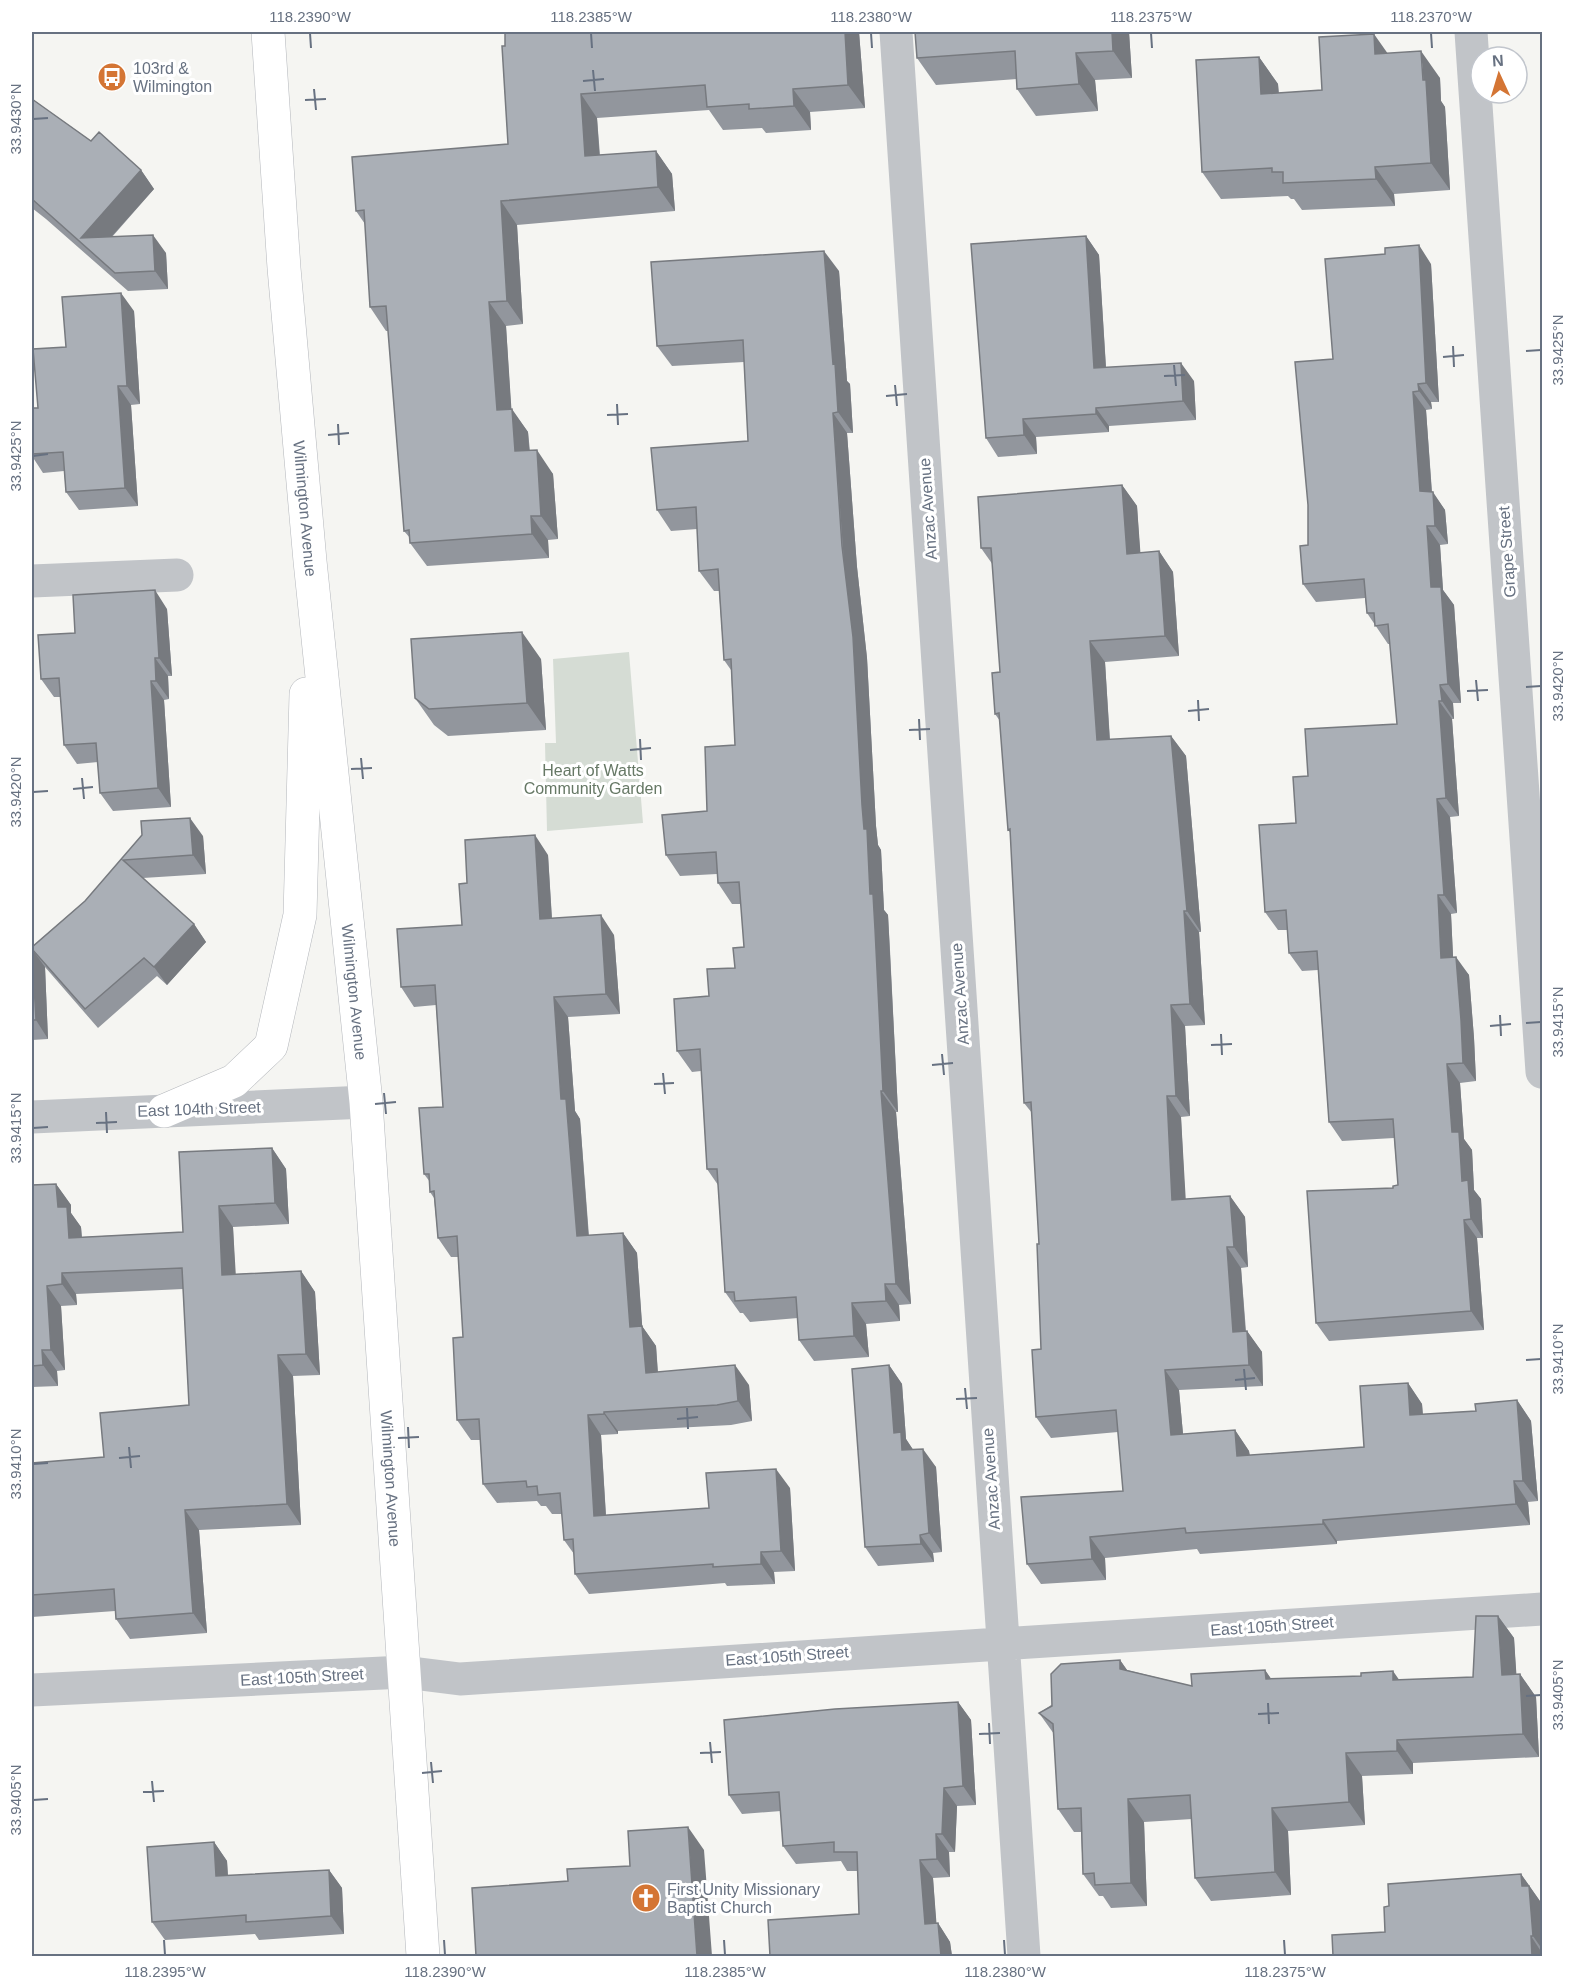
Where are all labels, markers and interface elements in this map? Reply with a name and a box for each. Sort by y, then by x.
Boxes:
text: 118.2390°W [269,8,352,25]
text: 118.2385°W [550,8,633,25]
text: 118.2380°W [830,8,913,25]
text: 118.2375°W [1110,8,1193,25]
text: 118.2370°W [1390,8,1473,25]
north arrow [1469,45,1529,105]
text: N [1492,52,1504,69]
place label: 103rd & Wilmington [133,60,212,95]
bus stop icon: 103rd & Wilmington [96,61,128,93]
text: 33.9430°N [7,83,24,155]
text: 33.9425°N [1549,314,1566,386]
text: 33.9425°N [7,420,24,492]
street label: Wilmington Avenue [291,440,320,578]
street label: Anzac Avenue [916,457,940,560]
street label: Grape Street [1495,505,1519,598]
text: 33.9420°N [1549,650,1566,722]
text: 33.9420°N [7,756,24,828]
park label: Heart of Watts Community Garden [524,762,662,797]
street label: Wilmington Avenue [339,923,370,1061]
street label: Anzac Avenue [948,942,972,1045]
text: 33.9415°N [1549,986,1566,1058]
text: 33.9415°N [7,1092,24,1164]
street label: East 104th Street [137,1098,262,1120]
text: 33.9410°N [1549,1323,1566,1395]
street label: Wilmington Avenue [378,1410,404,1547]
street label: Anzac Avenue [979,1427,1003,1530]
text: 33.9410°N [7,1428,24,1500]
street label: East 105th Street [1210,1613,1335,1639]
street label: East 105th Street [725,1643,850,1669]
text: 33.9405°N [1549,1659,1566,1731]
street label: East 105th Street [240,1665,365,1689]
text: 33.9405°N [7,1764,24,1836]
place label: First Unity Missionary Baptist Church [667,1881,820,1916]
church icon: First Unity Missionary Baptist Church [630,1882,662,1914]
text: 118.2395°W [124,1963,207,1980]
text: 118.2390°W [404,1963,487,1980]
text: 118.2385°W [684,1963,767,1980]
text: 118.2380°W [964,1963,1047,1980]
text: 118.2375°W [1244,1963,1327,1980]

